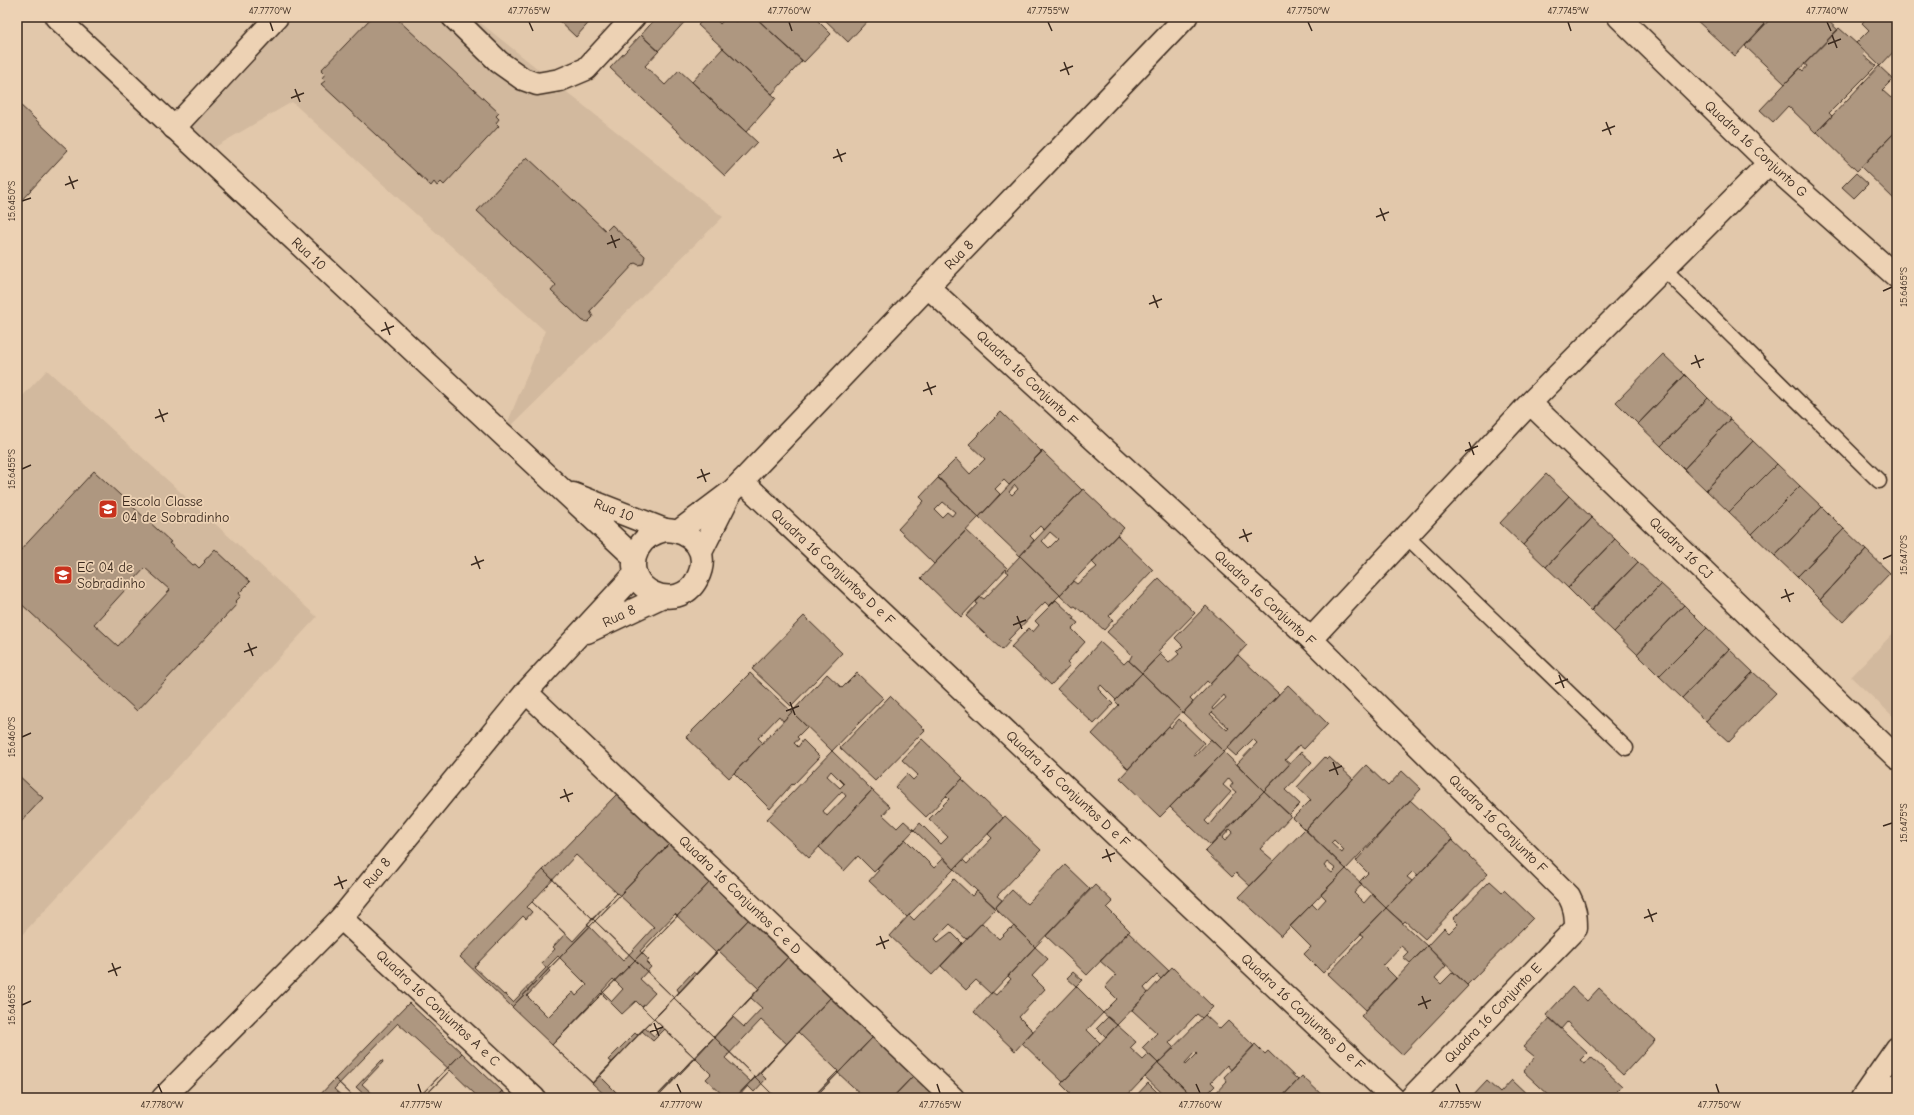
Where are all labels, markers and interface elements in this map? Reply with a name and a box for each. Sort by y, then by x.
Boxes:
text: 47.7770°W [249,5,292,17]
text: 47.7765°W [508,5,551,17]
text: 47.7760°W [767,5,811,17]
text: 47.7755°W [1027,5,1070,17]
text: 47.7750°W [1286,5,1330,17]
text: 47.7745°W [1547,5,1589,17]
text: 47.7740°W [1806,5,1848,17]
street label: Quadra 16 Conjunto G [1701,97,1811,201]
text: 15.6450°S [6,180,18,221]
street label: Rua 10 [288,234,330,274]
street label: Rua 8 [941,237,977,273]
text: 15.6465°S [1898,267,1910,307]
street label: Quadra 16 Conjunto F [973,327,1081,429]
text: 15.6455°S [6,449,18,489]
place label: Escola Classe 04 de Sobradinho [122,493,229,526]
street label: Rua 10 [592,495,636,525]
school or university icon: Escola Classe 04 de Sobradinho [97,498,119,520]
street label: Quadra 16 Conjuntos D e F [767,505,899,629]
street label: Quadra 16 CJ [1646,514,1716,582]
text: 15.6470°S [1898,535,1910,575]
street label: Quadra 16 Conjunto F [1211,547,1319,649]
place label: EC 04 de Sobradinho [77,559,145,592]
school or university icon: EC 04 de Sobradinho [52,564,74,586]
street label: Rua 8 [600,601,638,631]
text: 15.6460°S [6,716,18,757]
street label: Quadra 16 Conjuntos D e F [1002,727,1134,851]
street label: Quadra 16 Conjunto F [1445,771,1551,877]
text: 15.6475°S [1898,803,1910,843]
street label: Quadra 16 Conjuntos C e D [675,832,805,958]
street label: Rua 8 [360,854,394,892]
street label: Quadra 16 Conjuntos A e C [373,946,504,1070]
street label: Quadra 16 Conjuntos D e F [1237,950,1369,1074]
street label: Quadra 16 Conjunto E [1441,959,1545,1067]
text: 15.6465°S [6,985,18,1025]
text: 47.7780°W [141,1099,184,1111]
text: 47.7775°W [400,1099,442,1111]
text: 47.7770°W [660,1099,703,1111]
text: 47.7765°W [919,1099,962,1111]
text: 47.7760°W [1178,1099,1222,1111]
text: 47.7755°W [1439,1099,1482,1111]
text: 47.7750°W [1697,1099,1741,1111]

